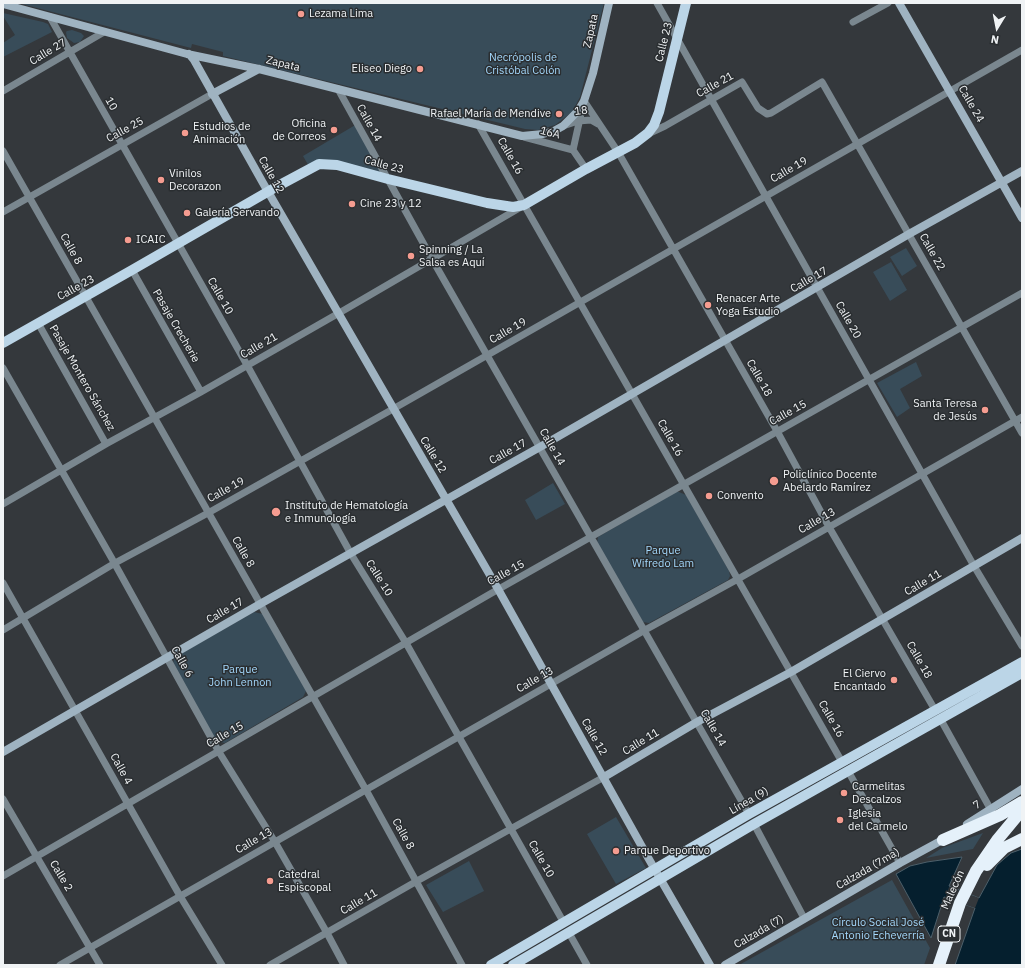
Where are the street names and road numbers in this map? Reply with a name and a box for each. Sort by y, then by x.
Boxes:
street label: Zapata [581,13,601,49]
street label: Calle 23 [653,21,675,63]
street label: Calle 27 [27,36,69,68]
street label: Zapata [265,53,301,75]
street label: Calle 21 [694,69,736,101]
street label: Calle 24 [955,83,987,125]
street label: 10 [102,95,120,113]
street label: Calle 14 [353,102,385,144]
street label: 18 [574,104,588,118]
street label: Calle 25 [104,114,146,146]
street label: 16A [539,124,561,142]
street label: Calle 16 [494,135,526,177]
street label: Calle 23 [363,153,405,177]
street label: Calle 12 [255,154,287,196]
street label: Calle 19 [768,154,810,186]
street label: Calle 8 [57,231,85,267]
street label: Calle 22 [916,231,948,273]
street label: Calle 17 [788,264,830,296]
street label: Calle 23 [55,272,97,304]
street label: Calle 10 [204,275,236,317]
street label: Pasaje Crecherie [150,287,202,365]
street label: Calle 20 [832,299,864,341]
street label: Calle 19 [487,315,529,347]
street label: Pasaje Montero Sánchez [46,323,118,433]
street label: Calle 21 [238,330,280,362]
street label: Calle 18 [743,357,775,399]
street label: Calle 15 [767,397,809,429]
street label: Calle 16 [654,417,686,459]
street label: Calle 14 [536,426,568,468]
street label: Calle 12 [417,434,449,476]
street label: Calle 17 [487,436,529,468]
street label: Calle 19 [205,474,247,506]
street label: Calle 13 [796,505,838,537]
street label: Calle 8 [229,534,257,570]
street label: Calle 10 [363,557,395,599]
street label: Calle 15 [485,557,527,589]
street label: Calle 11 [902,567,944,599]
street label: Calle 17 [204,595,246,627]
street label: Calle 18 [903,639,935,681]
street label: Calle 6 [168,644,196,680]
street label: Calle 13 [514,664,556,696]
street label: Calle 16 [815,698,847,740]
street label: Calle 14 [697,707,729,749]
street label: Calle 12 [578,716,610,758]
street label: Calle 15 [204,719,246,751]
street label: Calle 11 [620,726,662,758]
street label: Calle 4 [107,751,135,787]
street label: Línea (9) [727,785,771,817]
street label: 7 [971,798,983,812]
street label: Calle 8 [389,816,417,852]
street label: Calle 13 [233,825,275,857]
street label: Calle 10 [525,838,557,880]
street label: Calzada (7ma) [834,846,902,892]
street label: Calle 2 [47,858,75,894]
street label: Malecón [938,868,968,912]
street label: Calle 11 [338,886,380,918]
street label: Calzada (7) [732,912,786,952]
road number: CN [938,926,960,942]

